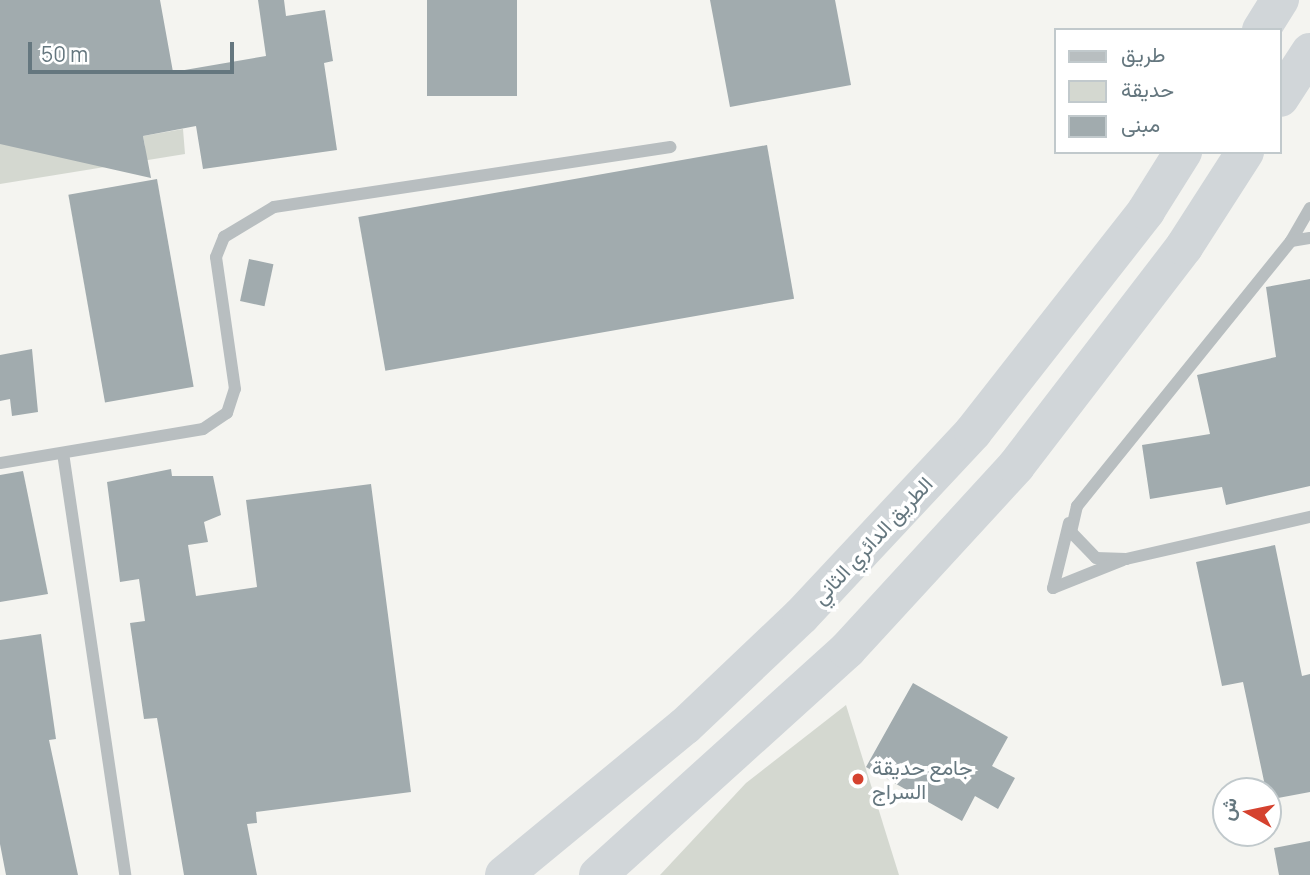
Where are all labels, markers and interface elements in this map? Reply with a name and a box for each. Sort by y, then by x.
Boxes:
scale bar [32,28,238,72]
legend [1054,28,1282,154]
text: 50 m [41,40,88,68]
text: طريق [1121,40,1166,68]
text: حديقة [1121,75,1174,103]
text: مبنى [1121,110,1160,138]
street label: الطريق الدائري الثاني [807,471,937,609]
place label: جامع حديقة السراج [872,754,973,804]
marker: جامع حديقة السراج [850,771,866,787]
north arrow [1212,777,1282,847]
text: ش [1214,796,1243,822]

